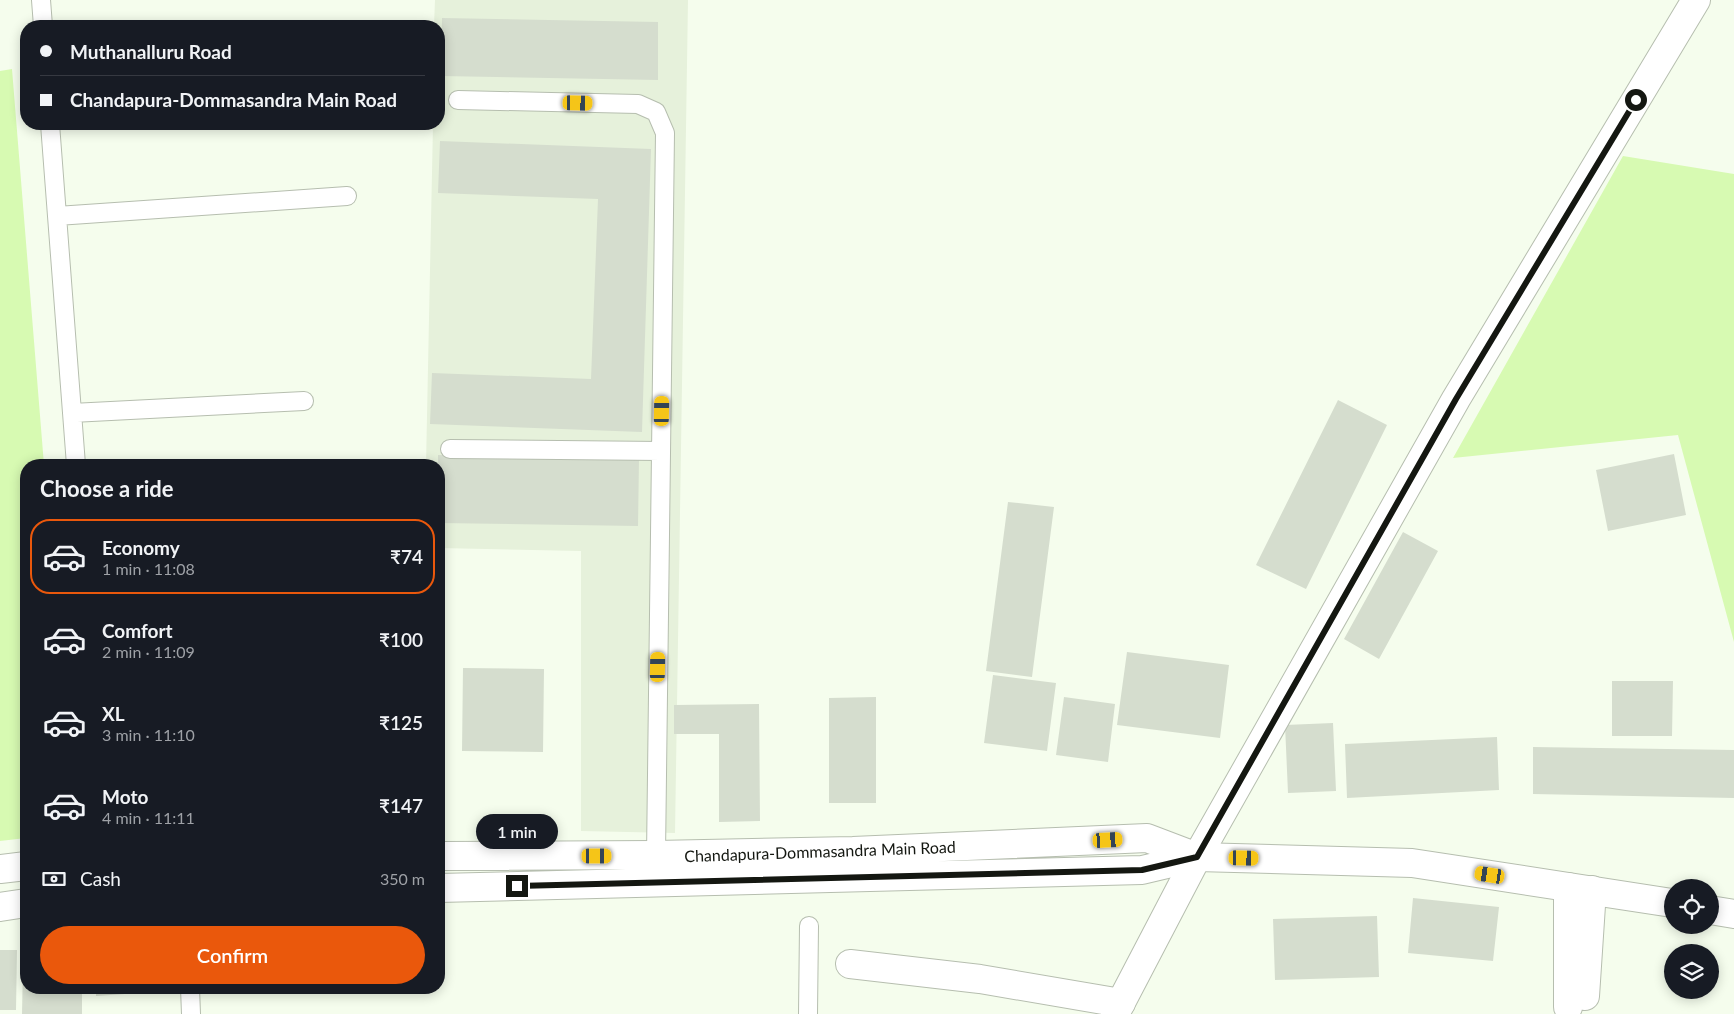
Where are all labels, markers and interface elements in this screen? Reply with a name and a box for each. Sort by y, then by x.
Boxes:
text: Muthanalluru Road [70,40,232,63]
text: Chandapura-Dommasandra Main Road [70,88,397,111]
route start [1625,89,1647,111]
car [562,95,593,111]
car [654,396,669,426]
text: Choose a ride [40,475,174,502]
icon: car [42,534,87,579]
text: Economy [102,536,180,559]
text: ₹74 [390,545,423,568]
text: 1 min · 11:08 [102,559,195,578]
icon: car [42,617,87,662]
text: Comfort [102,619,173,642]
text: ₹100 [379,628,423,651]
text: 2 min · 11:09 [102,642,195,661]
car [650,652,665,682]
icon: car [42,700,87,745]
text: XL [102,702,125,725]
text: ₹125 [379,711,423,734]
text: 3 min · 11:10 [102,725,195,744]
icon: car [42,783,87,828]
text: Moto [102,785,148,808]
text: ₹147 [379,794,423,817]
text: 4 min · 11:11 [102,808,195,827]
callout: 1 min [476,814,558,848]
text: 1 min [497,822,537,841]
car [1092,832,1123,848]
street label: Chandapura-Dommasandra Main Road [684,837,956,865]
car [582,849,612,864]
car [1228,850,1259,866]
icon: cash [40,865,68,893]
car [1474,865,1505,885]
text: Cash [80,867,121,890]
text: 350 m [380,869,425,888]
route end [506,875,528,897]
map controls [1664,879,1719,999]
button: locate [1664,879,1719,934]
button: Confirm [40,926,425,984]
button: layers [1664,944,1719,999]

